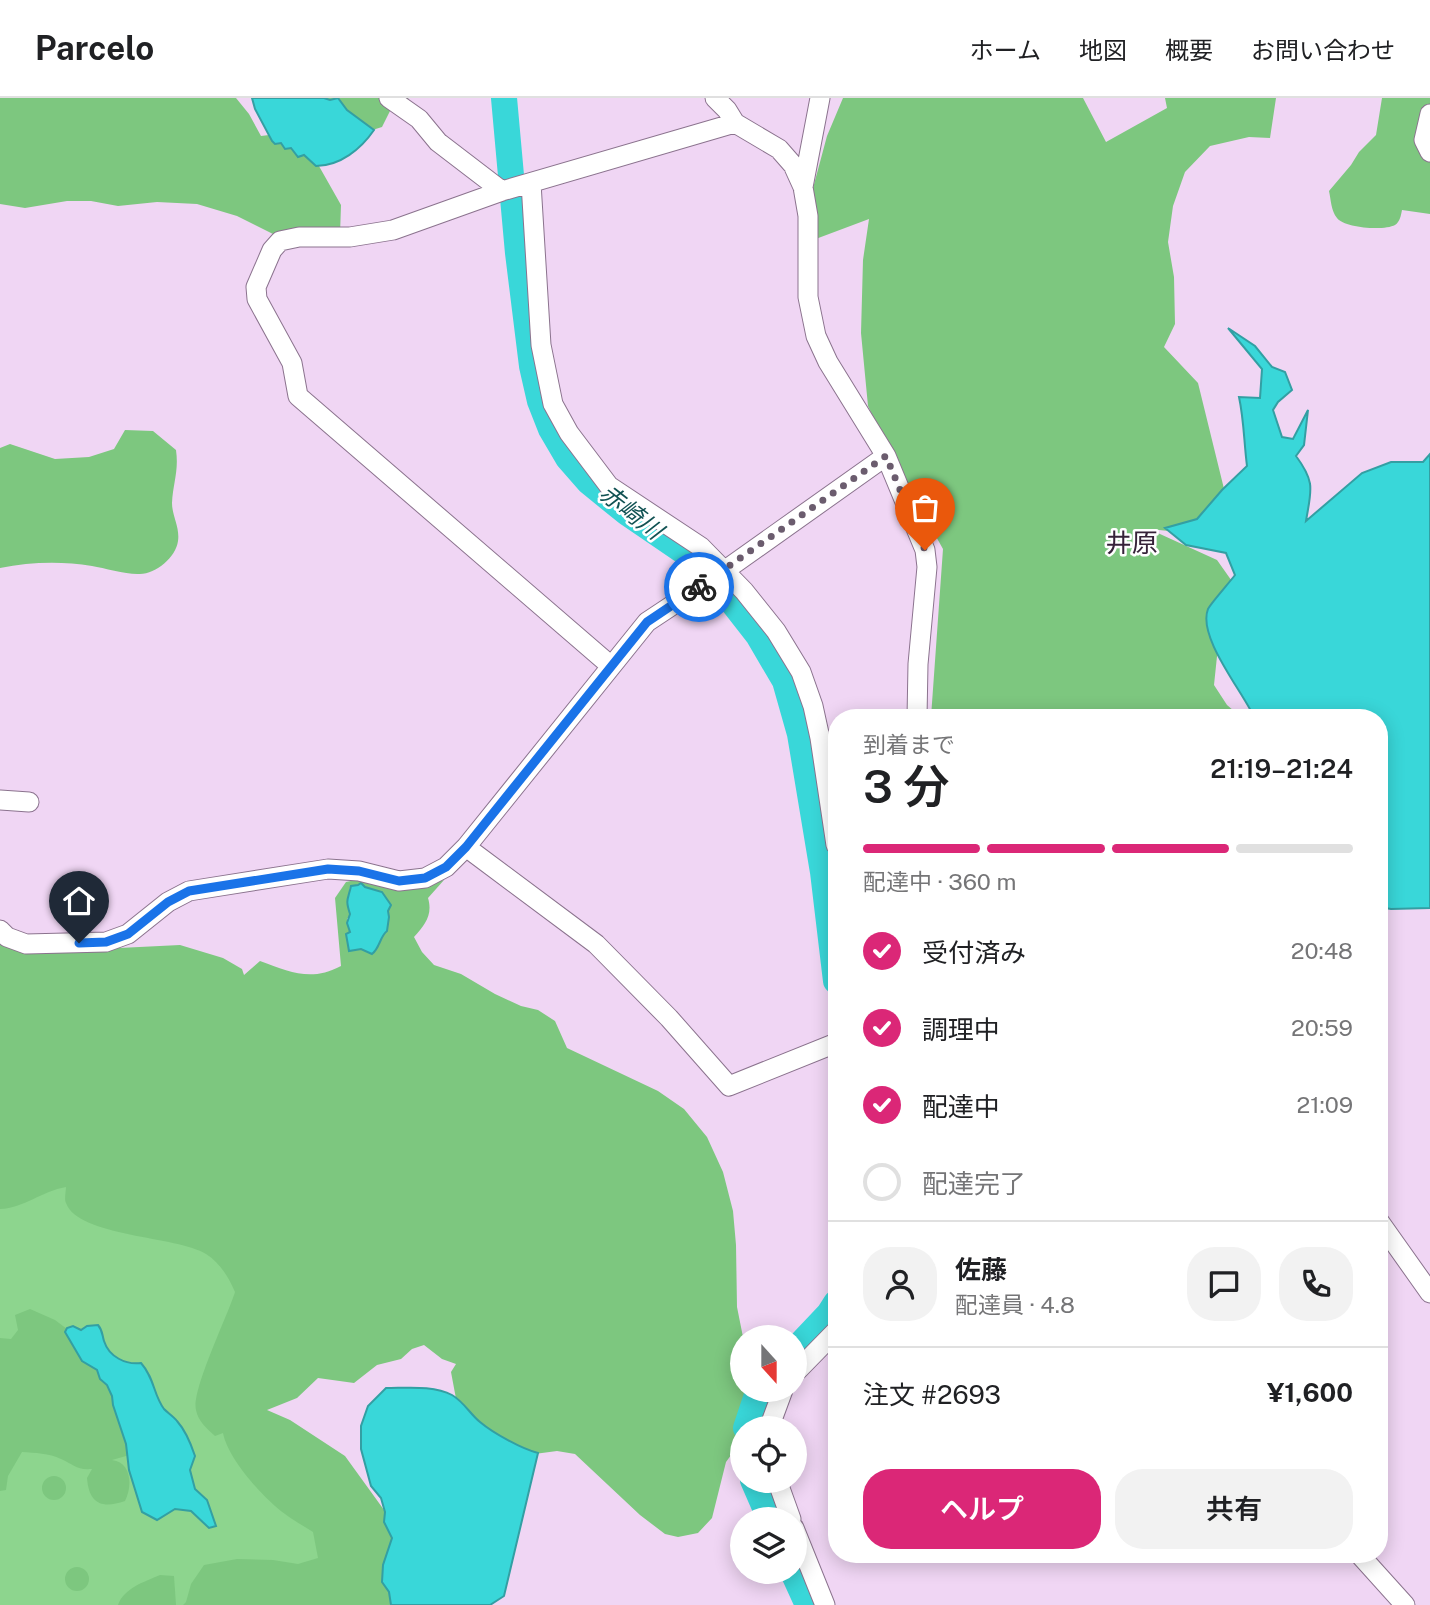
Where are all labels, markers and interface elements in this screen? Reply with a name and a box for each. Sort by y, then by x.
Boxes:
text: Parcelo [35,29,154,67]
text: ホーム [970,36,1041,64]
text: 地図 [1079,36,1127,64]
text: 概要 [1165,36,1213,64]
text: お問い合わせ [1251,36,1395,64]
water label: 赤崎川 [595,478,671,546]
pin [895,478,955,550]
icon: bag [906,489,944,527]
district label: 井原 [1106,527,1158,558]
courier [664,552,734,622]
icon: bike [680,568,718,606]
text: 到着まで [863,731,955,758]
text: 21:19–21:24 [1210,753,1353,784]
text: 3 分 [863,759,950,813]
text: 配達中 · 360 m [863,868,1016,895]
pin [49,871,109,943]
icon: home [60,882,98,920]
icon: check [863,932,901,970]
text: 受付済み [922,937,1026,968]
text: 20:48 [1291,937,1353,964]
icon: check [863,1009,901,1047]
text: 調理中 [922,1014,1000,1045]
text: 20:59 [1291,1014,1353,1041]
icon: check [863,1086,901,1124]
text: 配達中 [922,1091,1000,1122]
text: 21:09 [1296,1091,1353,1118]
text: 配達完了 [922,1168,1026,1199]
button: person [863,1247,937,1321]
button: chat [1187,1247,1261,1321]
button: phone [1279,1247,1353,1321]
text: 佐藤 [955,1254,1007,1285]
text: 配達員 · 4.8 [955,1291,1075,1318]
north arrow [730,1325,807,1402]
map controls [730,1325,807,1584]
text: ¥1,600 [1267,1377,1353,1408]
text: 注文 #2693 [863,1379,1001,1410]
button: locate [730,1416,807,1493]
button: ヘルプ [863,1469,1101,1549]
button: 共有 [1115,1469,1353,1549]
button: layers [730,1507,807,1584]

